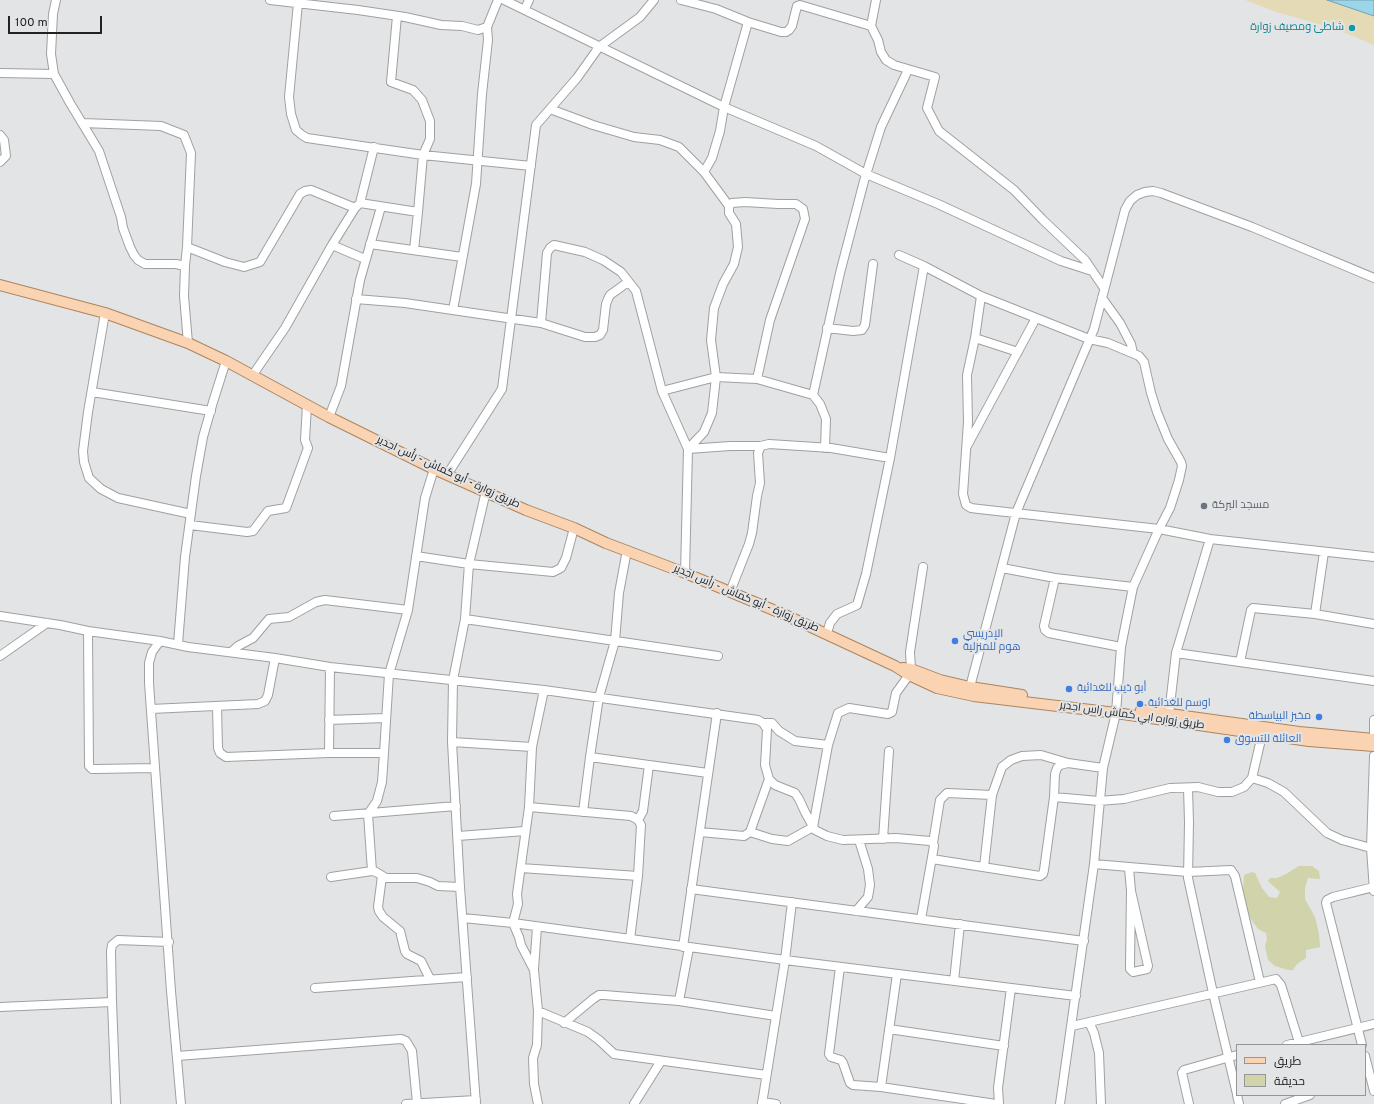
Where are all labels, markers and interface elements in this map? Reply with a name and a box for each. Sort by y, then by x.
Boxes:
scale bar [10,8,104,34]
text: 100 m [15,15,48,31]
place label: شاطئ ومصيف زوارة [1250,21,1344,35]
marker: شاطئ ومصيف زوارة [1347,23,1357,33]
street label: طريق زوارة - أبو كماش - رأس اجدير [374,434,522,512]
place label: مسجد البركة [1212,499,1269,513]
marker: مسجد البركة [1199,501,1209,511]
street label: طريق زوارة - أبو كماش - رأس اجدير [671,562,821,636]
place label: الإدريسي هوم للمنزلية [963,628,1021,654]
marker: الإدريسي هوم للمنزلية [950,636,960,646]
place label: أبو ذيب للغدائية [1077,682,1146,696]
marker: أبو ذيب للغدائية [1064,684,1074,694]
place label: اوسم للغدائية [1148,697,1211,711]
street label: طريق زواره ابي كماش راس اجدير [1059,699,1205,733]
marker: اوسم للغدائية [1135,699,1145,709]
place label: مخبز البياسطة [1249,710,1311,724]
marker: مخبز البياسطة [1314,712,1324,722]
place label: العائلة للتسوق [1235,733,1301,747]
marker: العائلة للتسوق [1222,735,1232,745]
legend [1236,1044,1366,1096]
text: طريق [1274,1054,1301,1070]
text: حديقة [1274,1074,1305,1090]

